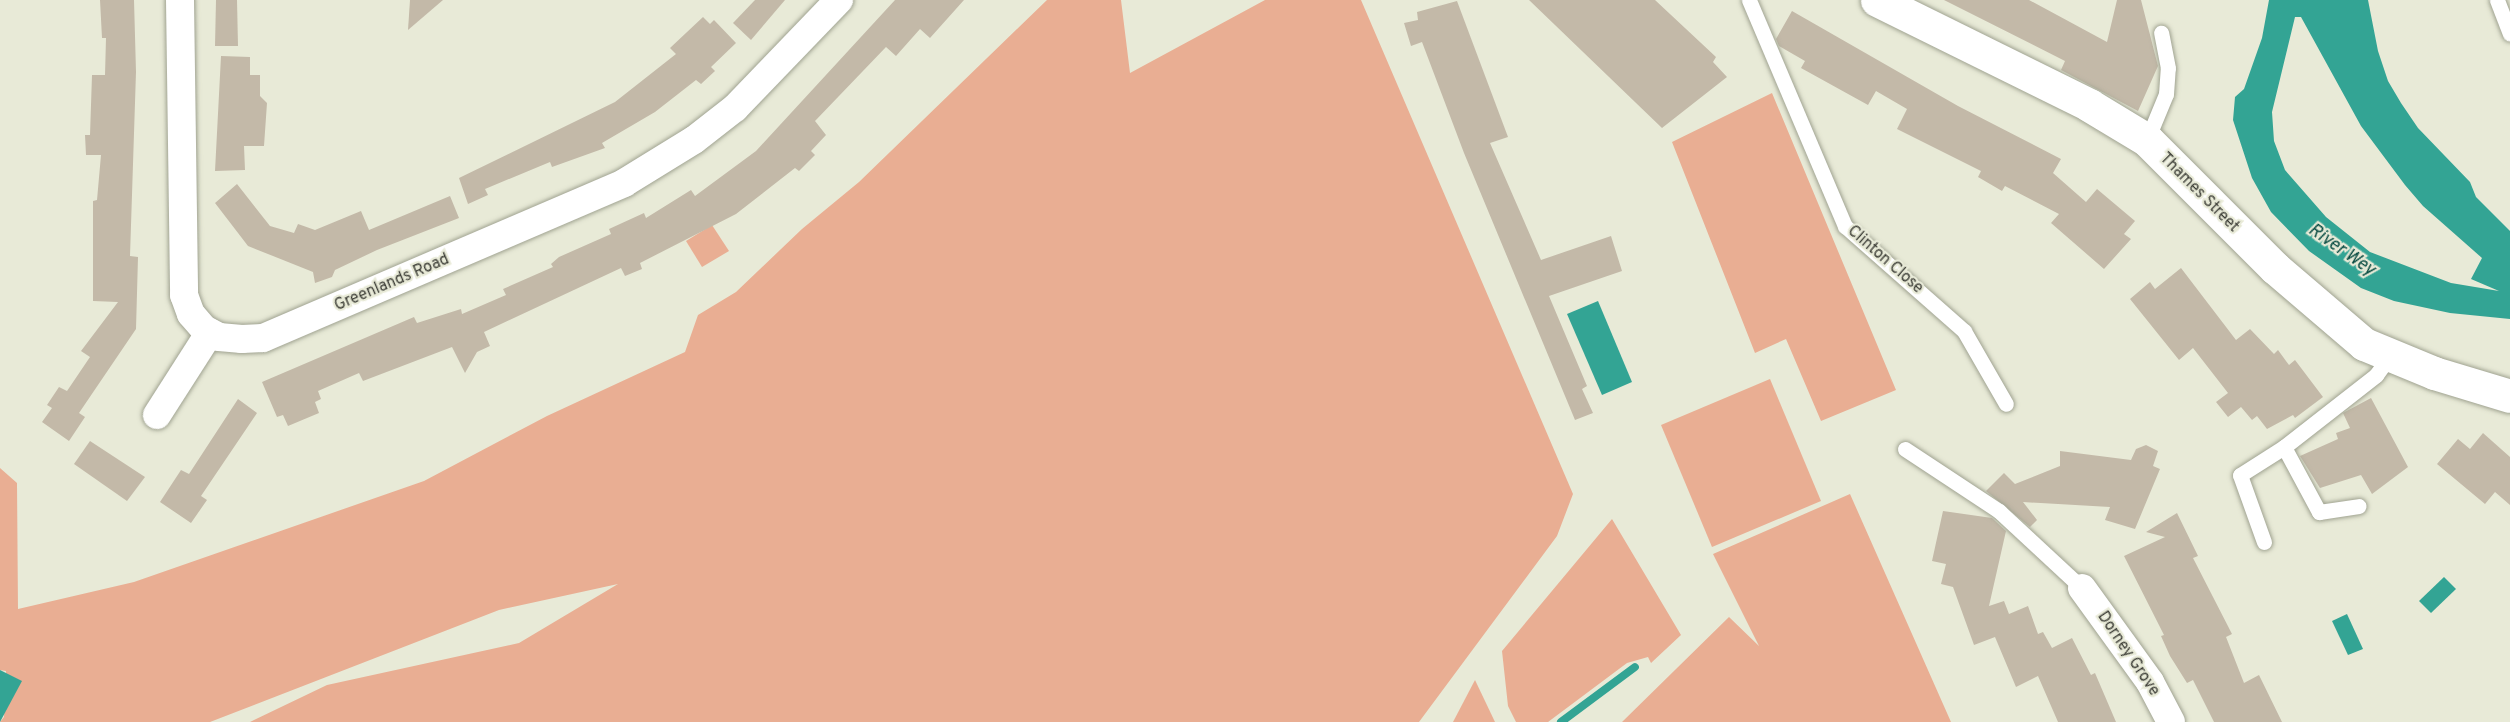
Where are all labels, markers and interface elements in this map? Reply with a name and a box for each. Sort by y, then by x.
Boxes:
street label: Thames Street [2155,149,2243,237]
water label: River Wey [2303,220,2379,282]
street label: Clinton Close [1843,222,1927,298]
street label: Greenlands Road [332,250,452,316]
street label: Dorney Grove [2093,608,2163,700]

